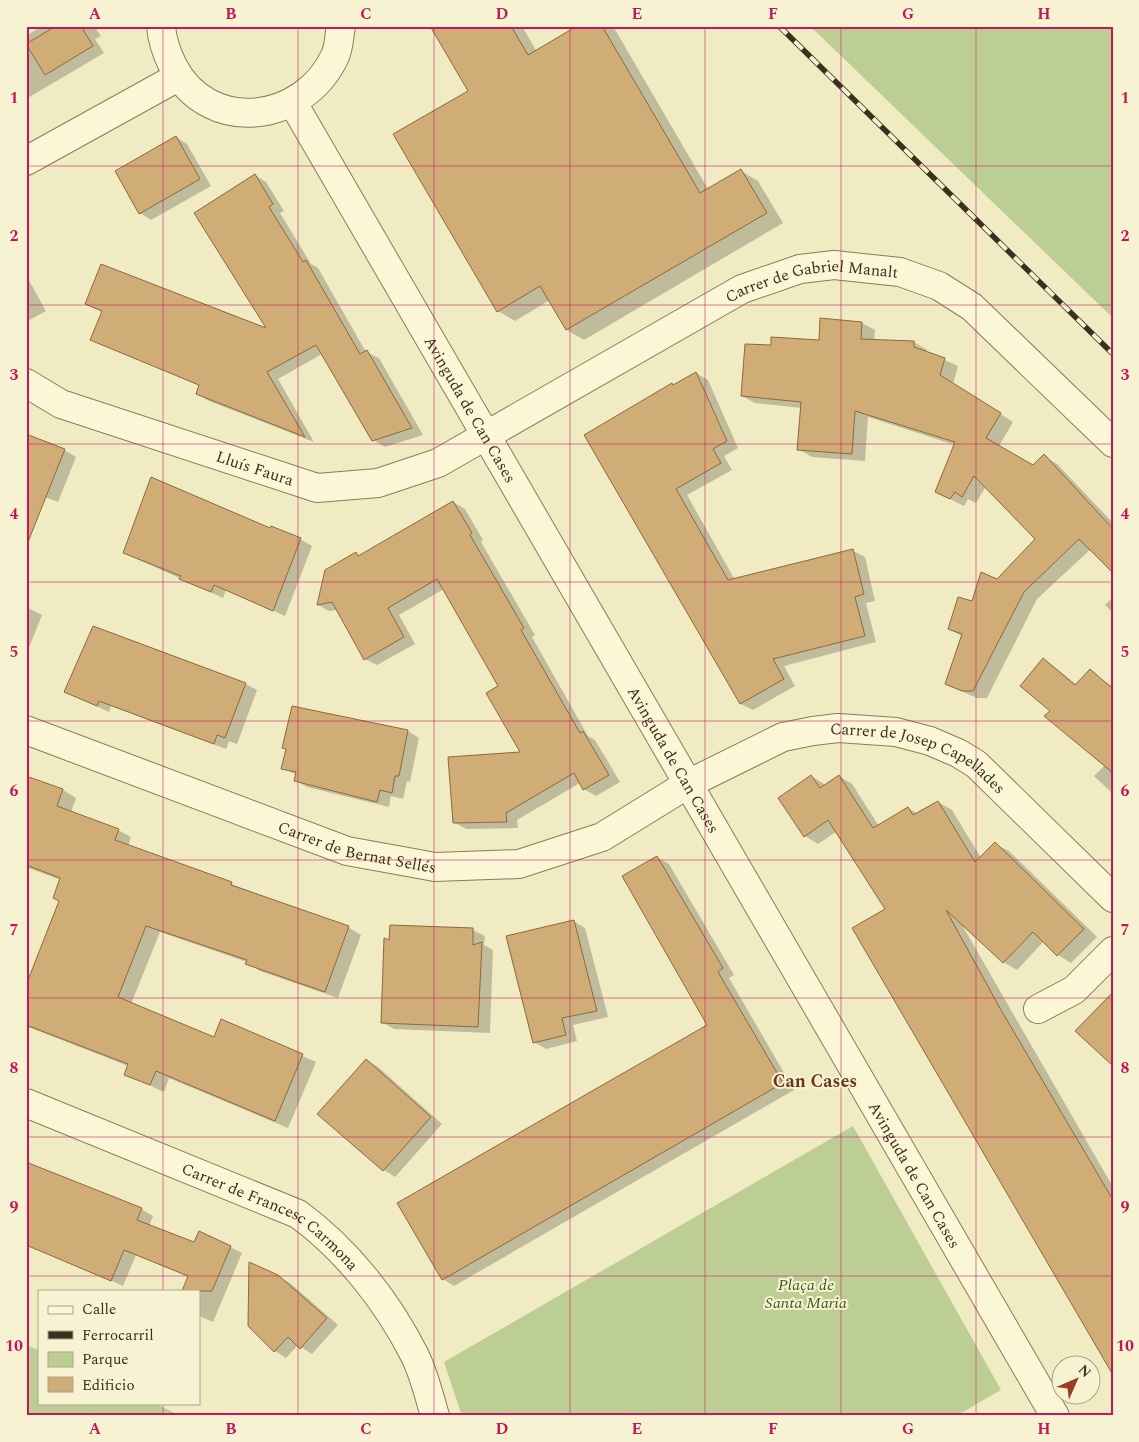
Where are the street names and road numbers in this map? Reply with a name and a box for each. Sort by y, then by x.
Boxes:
street label: Carrer de Gabriel Manalt [721,254,900,309]
street label: Avinguda de Can Cases [418,332,522,488]
street label: Lluís Faura [213,445,297,493]
street label: Avinguda de Can Cases [621,682,725,838]
street label: Carrer de Josep Capellades [829,717,1011,800]
street label: Carrer de Bernat Sellés [274,815,438,880]
street label: Avinguda de Can Cases [862,1097,966,1253]
street label: Carrer de Francesc Carmona [178,1157,364,1276]

